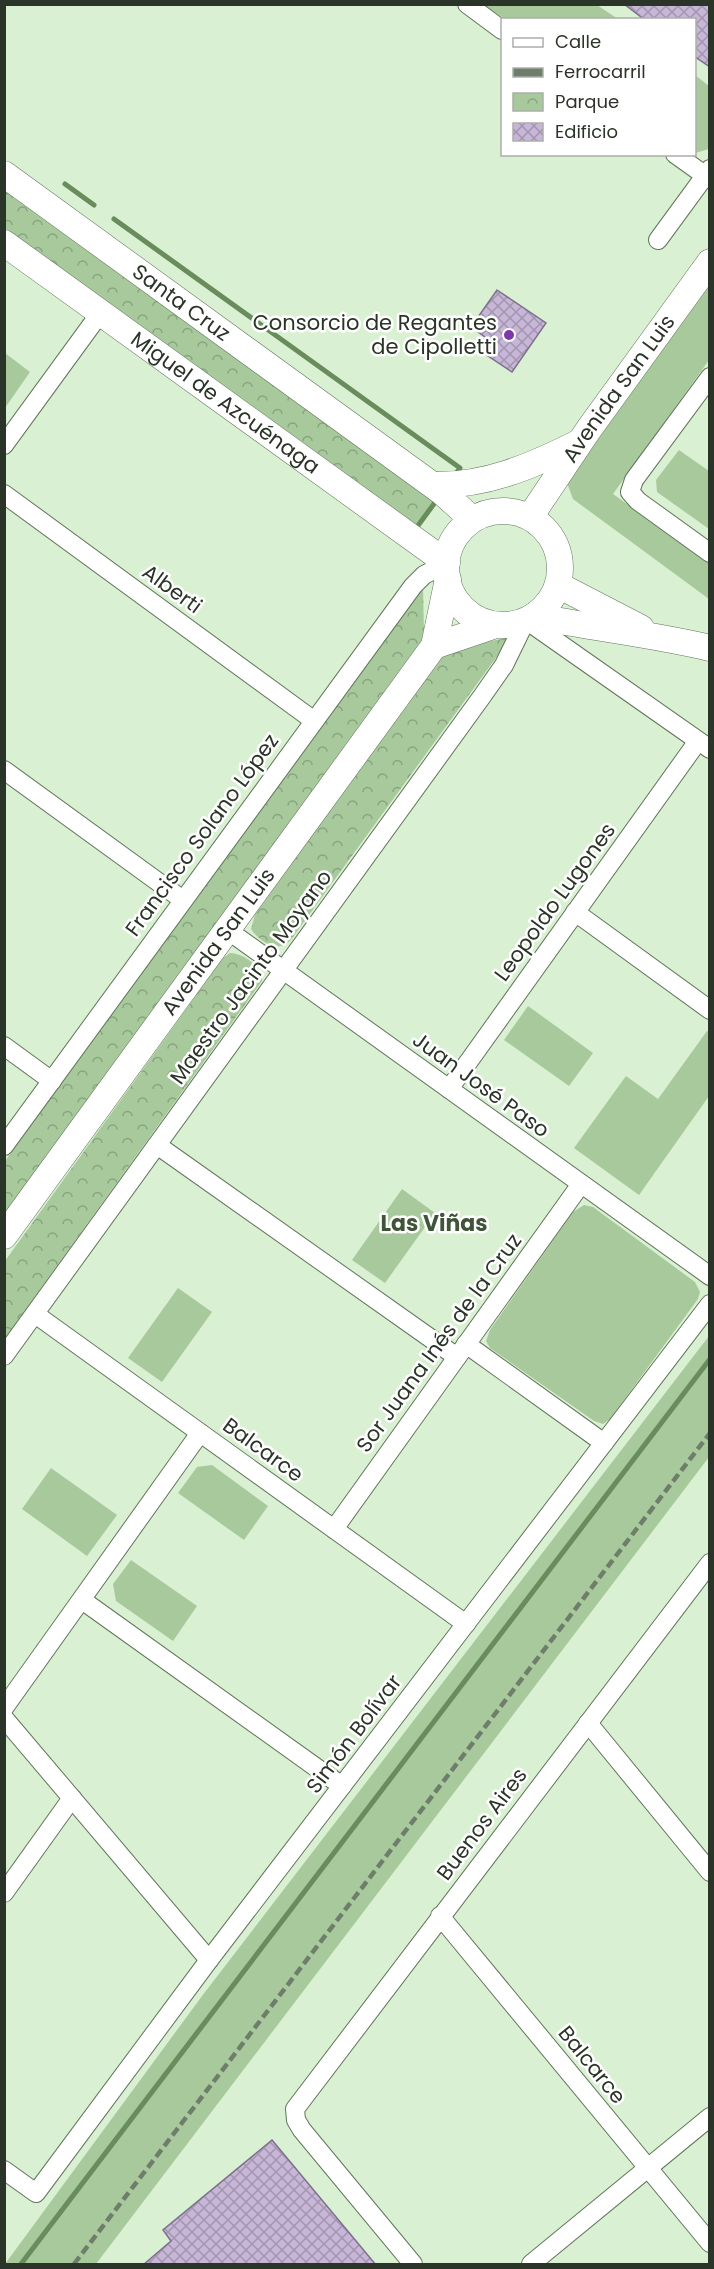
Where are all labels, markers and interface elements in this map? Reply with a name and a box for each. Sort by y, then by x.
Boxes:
legend [501,18,696,156]
text: Calle [555,29,601,54]
text: Ferrocarril [555,59,646,84]
text: Parque [555,89,619,114]
text: Edificio [555,119,618,144]
street label: Santa Cruz [127,257,236,348]
place label: Consorcio de Regantes de Cipolletti [253,308,497,361]
street label: Avenida San Luis [555,308,681,468]
street label: Miguel de Azcuénaga [125,324,326,481]
marker: Consorcio de Regantes de Cipolletti [502,328,516,342]
street label: Alberti [137,557,208,620]
street label: Francisco Solano López [118,728,285,942]
street label: Leopoldo Lugones [487,817,622,987]
street label: Avenida San Luis [154,862,281,1021]
street label: Maestro Jacinto Moyano [163,864,338,1090]
street label: Juan José Paso [407,1025,556,1144]
district label: Las Viñas [381,1208,487,1239]
street label: Sor Juana Inés de la Cruz [349,1227,528,1458]
street label: Balcarce [217,1411,309,1489]
street label: Simón Bolívar [299,1668,408,1799]
street label: Buenos Aires [430,1761,533,1886]
street label: Balcarce [552,2020,633,2110]

